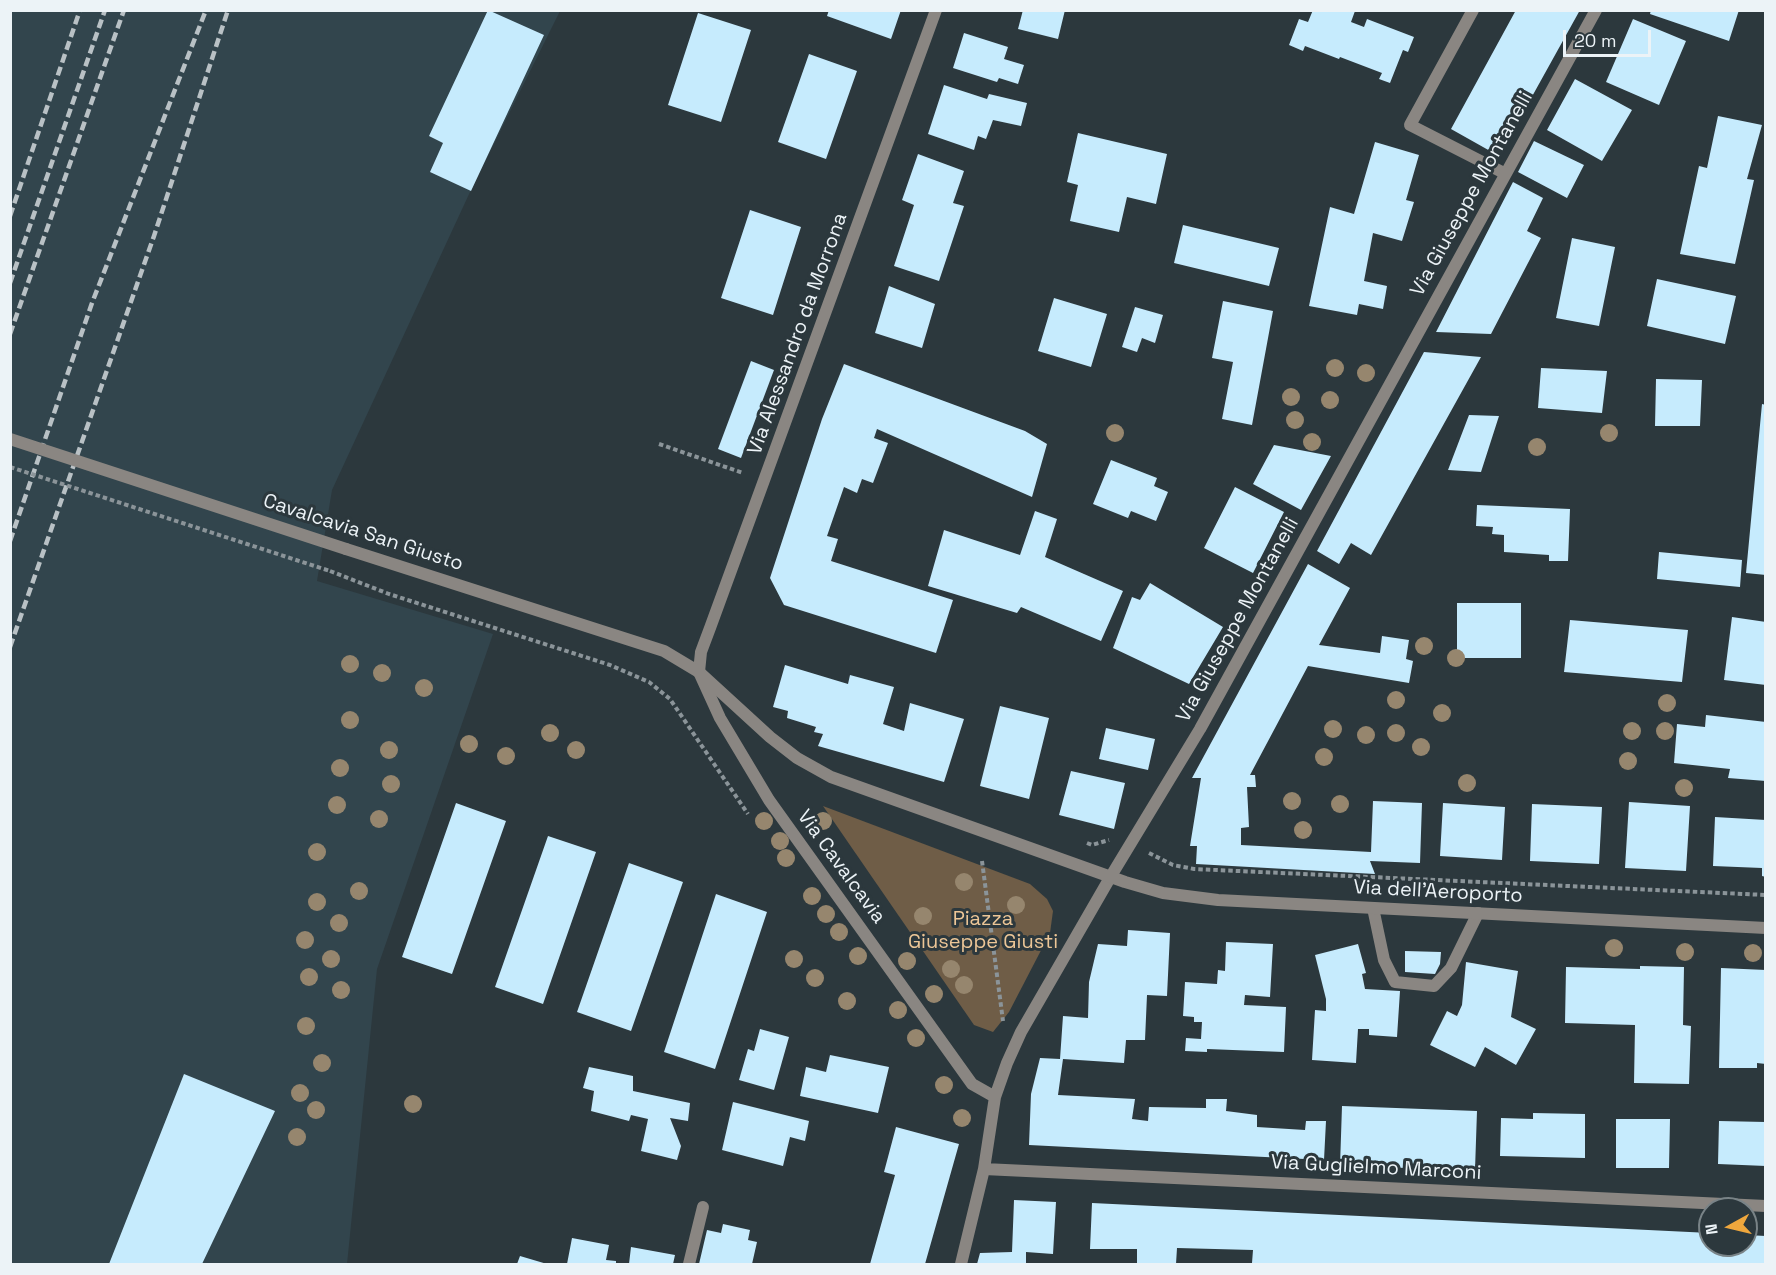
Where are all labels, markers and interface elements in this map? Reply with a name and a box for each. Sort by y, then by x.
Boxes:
scale bar [1566,18,1654,56]
text: 20 m [1574,29,1617,52]
street label: Via Giuseppe Montanelli [1406,87,1538,301]
street label: Via Alessandro da Morrona [743,210,853,458]
street label: Cavalcavia San Giusto [260,489,466,577]
street label: Via Giuseppe Montanelli [1172,513,1304,727]
street label: Via Cavalcavia [792,805,890,929]
street label: Via dell'Aeroporto [1353,876,1523,908]
park label: Piazza Giuseppe Giusti [908,908,1058,955]
street label: Via Guglielmo Marconi [1270,1150,1482,1186]
north arrow [1698,1197,1758,1257]
text: N [1701,1223,1723,1236]

